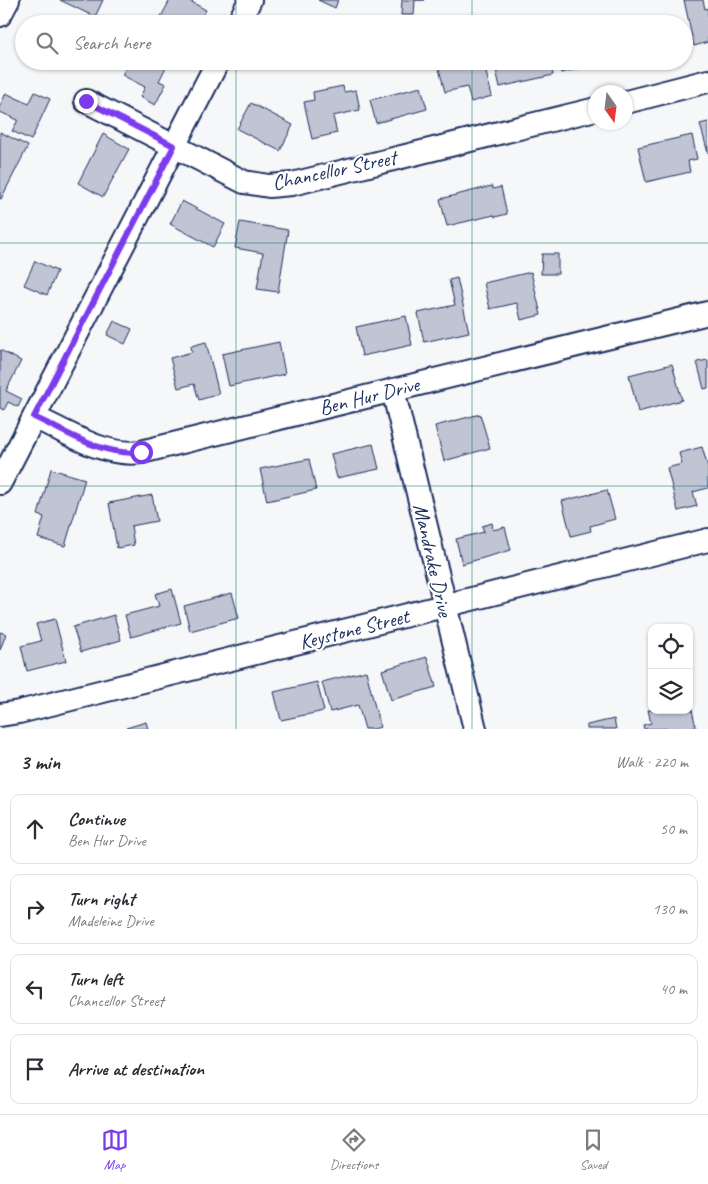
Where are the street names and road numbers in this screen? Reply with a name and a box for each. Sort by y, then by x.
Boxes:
street label: Chancellor Street [270,144,401,196]
street label: Ben Hur Drive [316,371,424,421]
street label: Mandrake Drive [407,501,459,620]
street label: Keystone Street [297,602,413,655]

